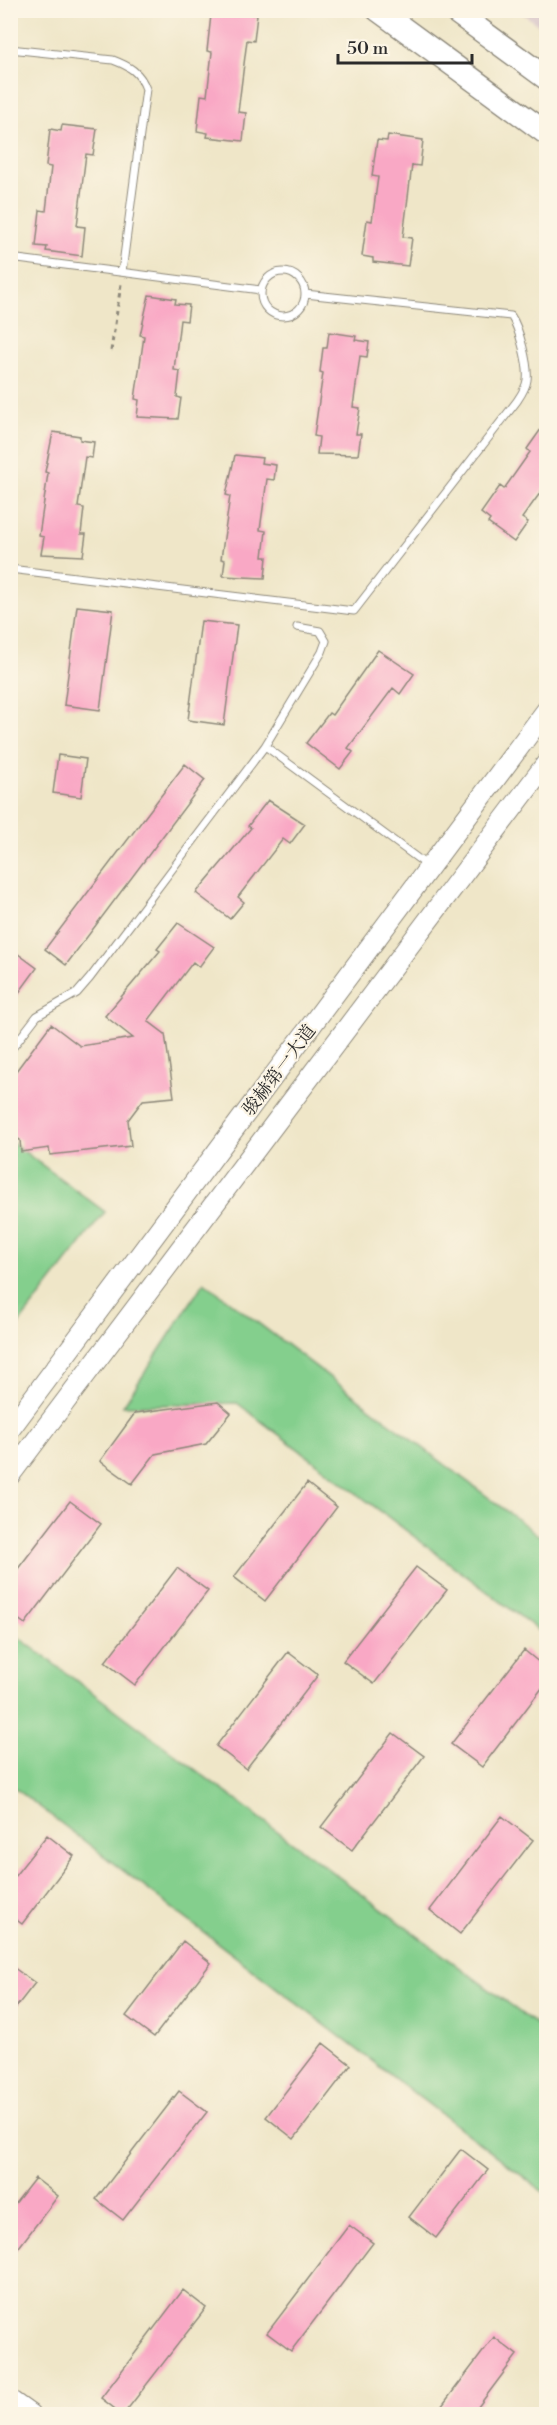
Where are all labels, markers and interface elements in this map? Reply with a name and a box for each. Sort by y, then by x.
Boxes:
scale bar [338,27,472,65]
text: 50 m [347,37,389,60]
street label: 骏赫第一大道 [238,1020,321,1120]

